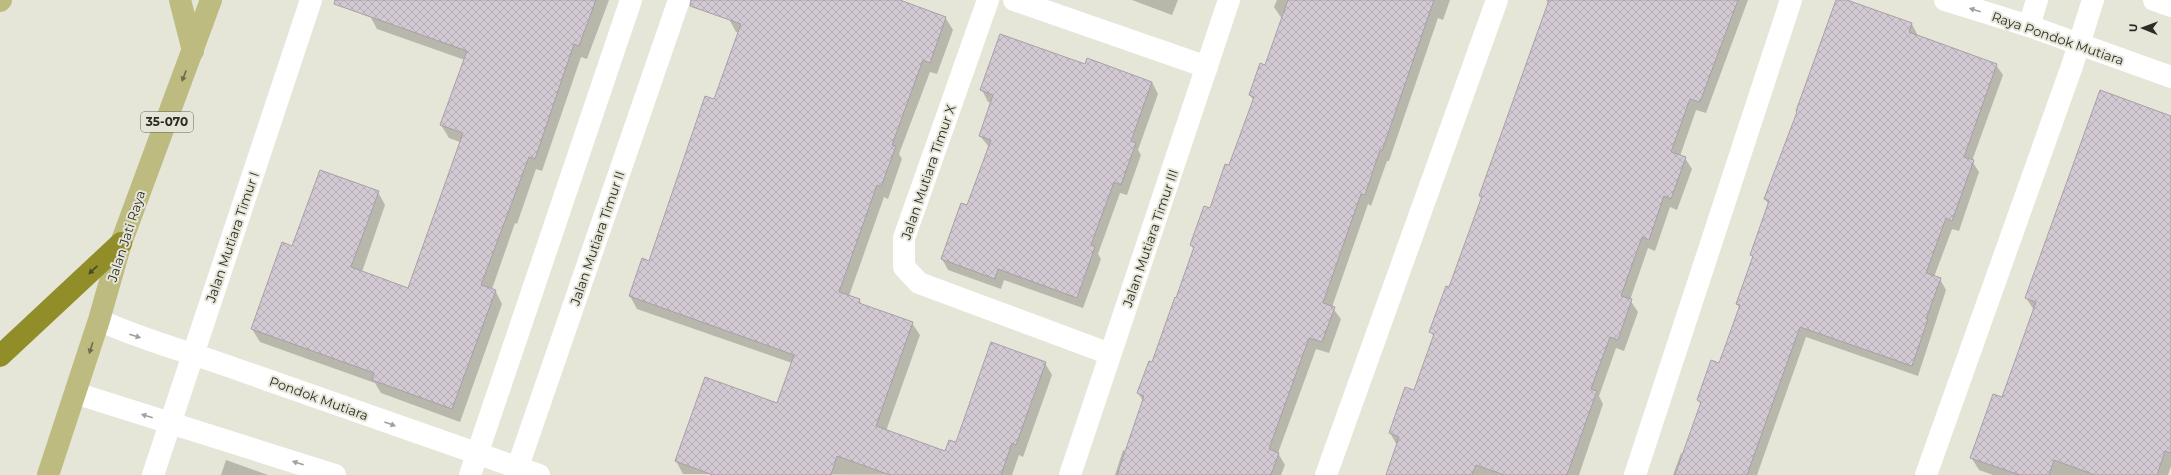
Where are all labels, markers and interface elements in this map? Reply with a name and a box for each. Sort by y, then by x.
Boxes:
one-way arrow [1969,7,1981,13]
street label: Raya Pondok Mutiara [1990,8,2126,68]
north arrow [2123,8,2163,48]
text: U [2126,23,2140,32]
one-way arrow [180,71,186,83]
street label: Jalan Mutiara Timur X [897,102,959,242]
road number: 35-070 [141,112,193,132]
street label: Jalan Mutiara Timur III [1119,167,1181,310]
street label: Jalan Mutiara Timur II [566,169,627,308]
street label: Jalan Mutiara Timur I [202,170,262,305]
street label: Jalan Jati Raya [103,188,148,285]
one-way arrow [88,265,98,274]
one-way arrow [129,333,141,339]
one-way arrow [88,342,94,354]
street label: Pondok Mutiara [267,373,371,423]
one-way arrow [141,413,153,419]
one-way arrow [385,421,397,427]
one-way arrow [292,460,304,466]

